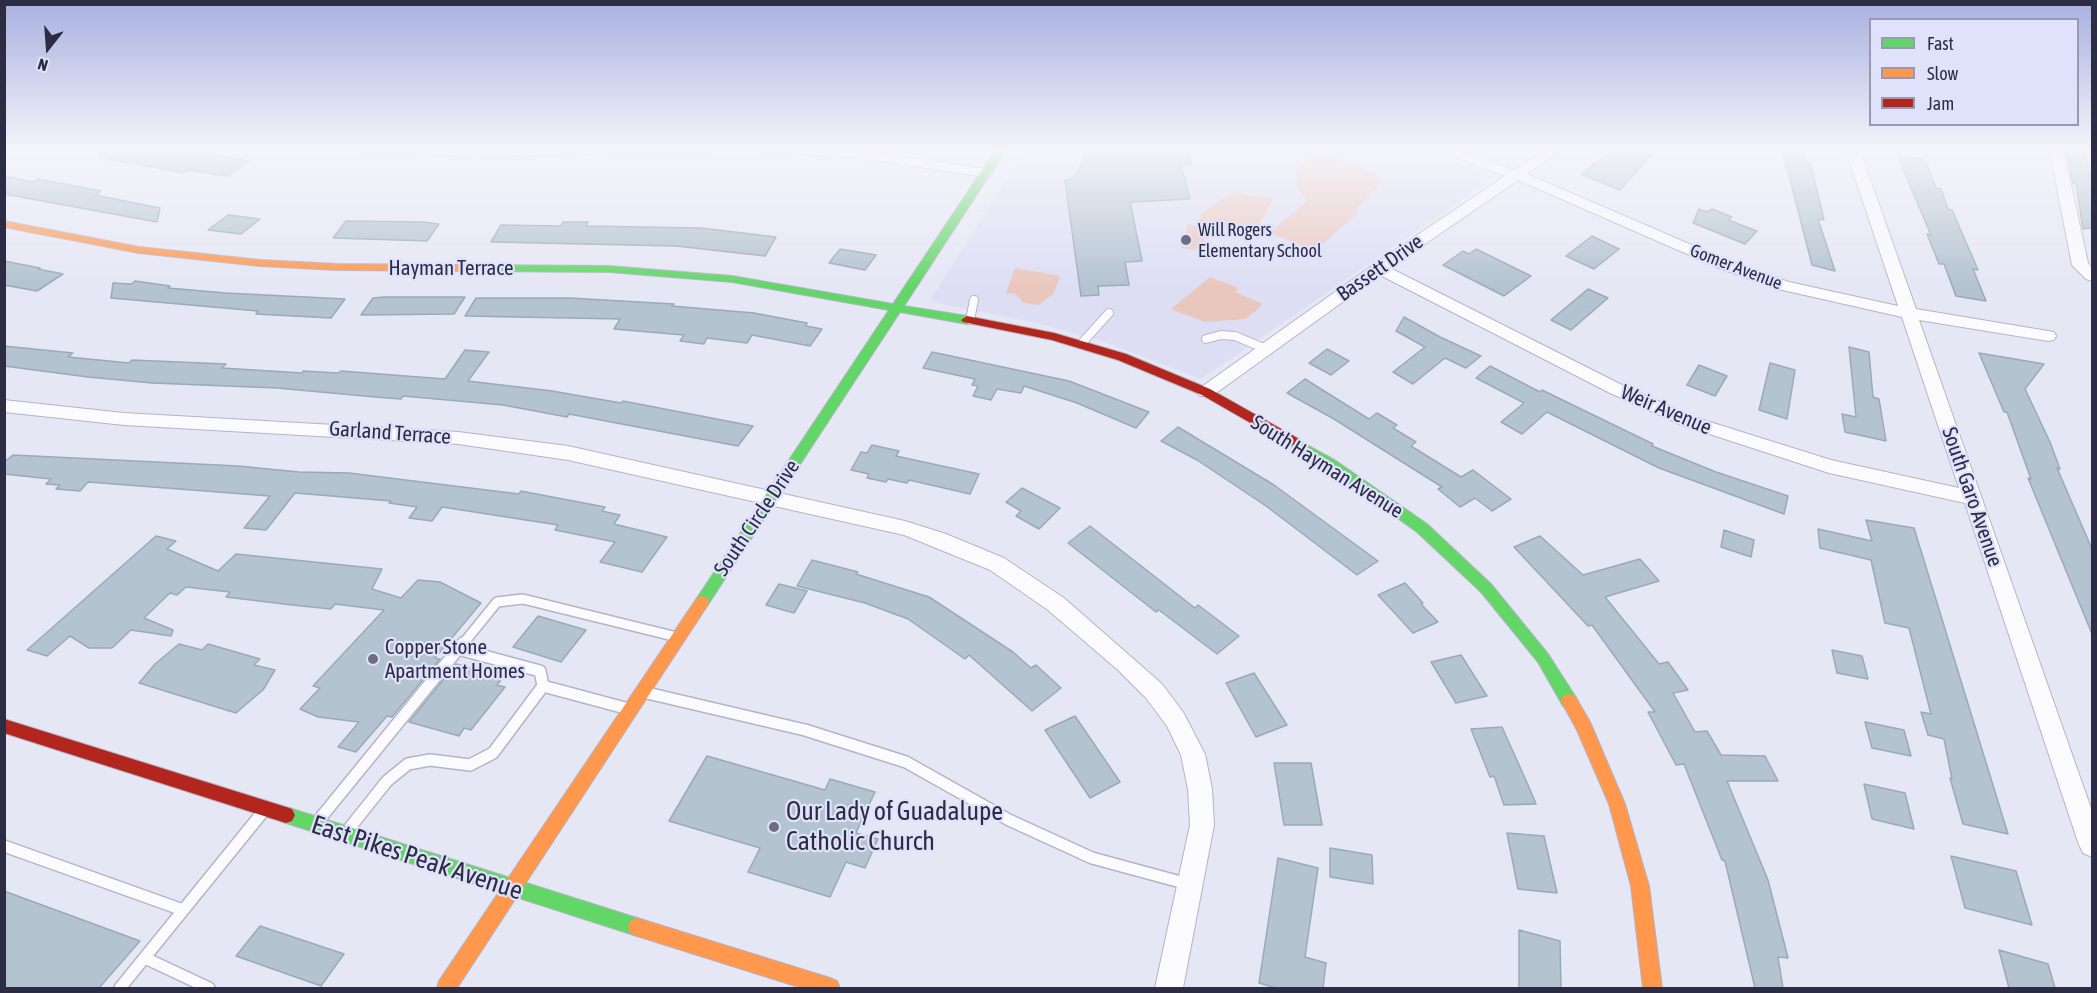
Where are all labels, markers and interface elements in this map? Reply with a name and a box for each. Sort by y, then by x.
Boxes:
north arrow [18,18,78,78]
legend [1869,18,2079,126]
text: Fast [1927,33,1954,54]
text: N [36,55,50,75]
text: Slow [1927,63,1958,84]
text: Jam [1927,93,1954,114]
place label: Will Rogers Elementary School [1198,219,1322,262]
street label: Bassett Drive [1332,229,1428,307]
marker: Will Rogers Elementary School [1179,233,1193,247]
street label: Gomer Avenue [1687,240,1785,294]
street label: Hayman Terrace [388,255,514,281]
street label: Weir Avenue [1617,380,1715,440]
street label: South Hayman Avenue [1246,410,1408,524]
street label: Garland Terrace [328,416,452,450]
street label: South Garo Avenue [1936,424,2008,570]
street label: South Circle Drive [709,455,805,581]
place label: Copper Stone Apartment Homes [385,634,525,684]
marker: Copper Stone Apartment Homes [366,652,380,666]
place label: Our Lady of Guadalupe Catholic Church [786,796,1003,858]
street label: East Pikes Peak Avenue [307,809,527,907]
marker: Our Lady of Guadalupe Catholic Church [767,820,781,834]

